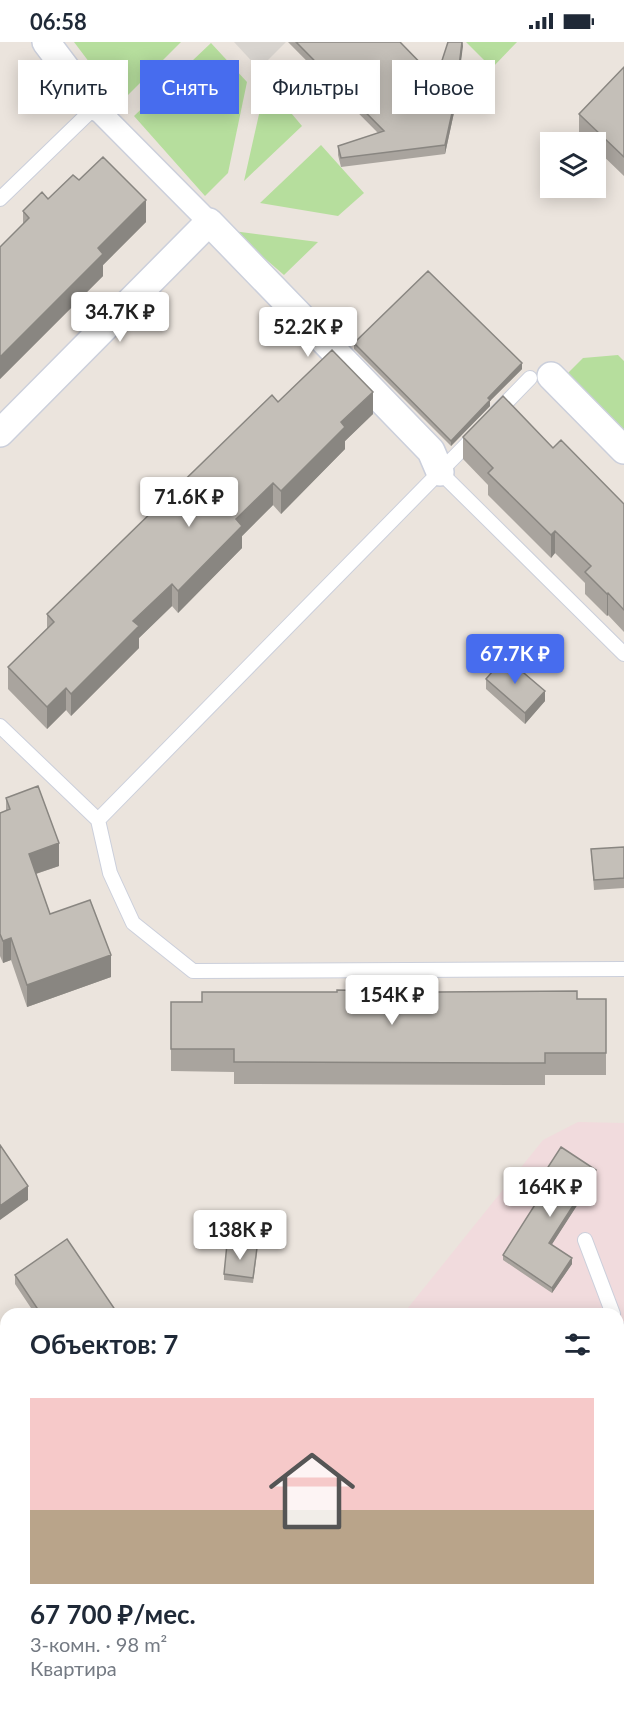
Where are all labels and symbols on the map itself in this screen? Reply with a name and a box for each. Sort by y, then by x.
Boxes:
pin: 34.7K ₽ [65,292,175,343]
pin: 52.2K ₽ [253,307,363,358]
pin: 71.6K ₽ [134,477,244,528]
pin: 67.7K ₽ [460,634,570,685]
pin: 154K ₽ [343,975,441,1026]
pin: 164K ₽ [501,1167,599,1218]
pin: 138K ₽ [191,1210,289,1261]

